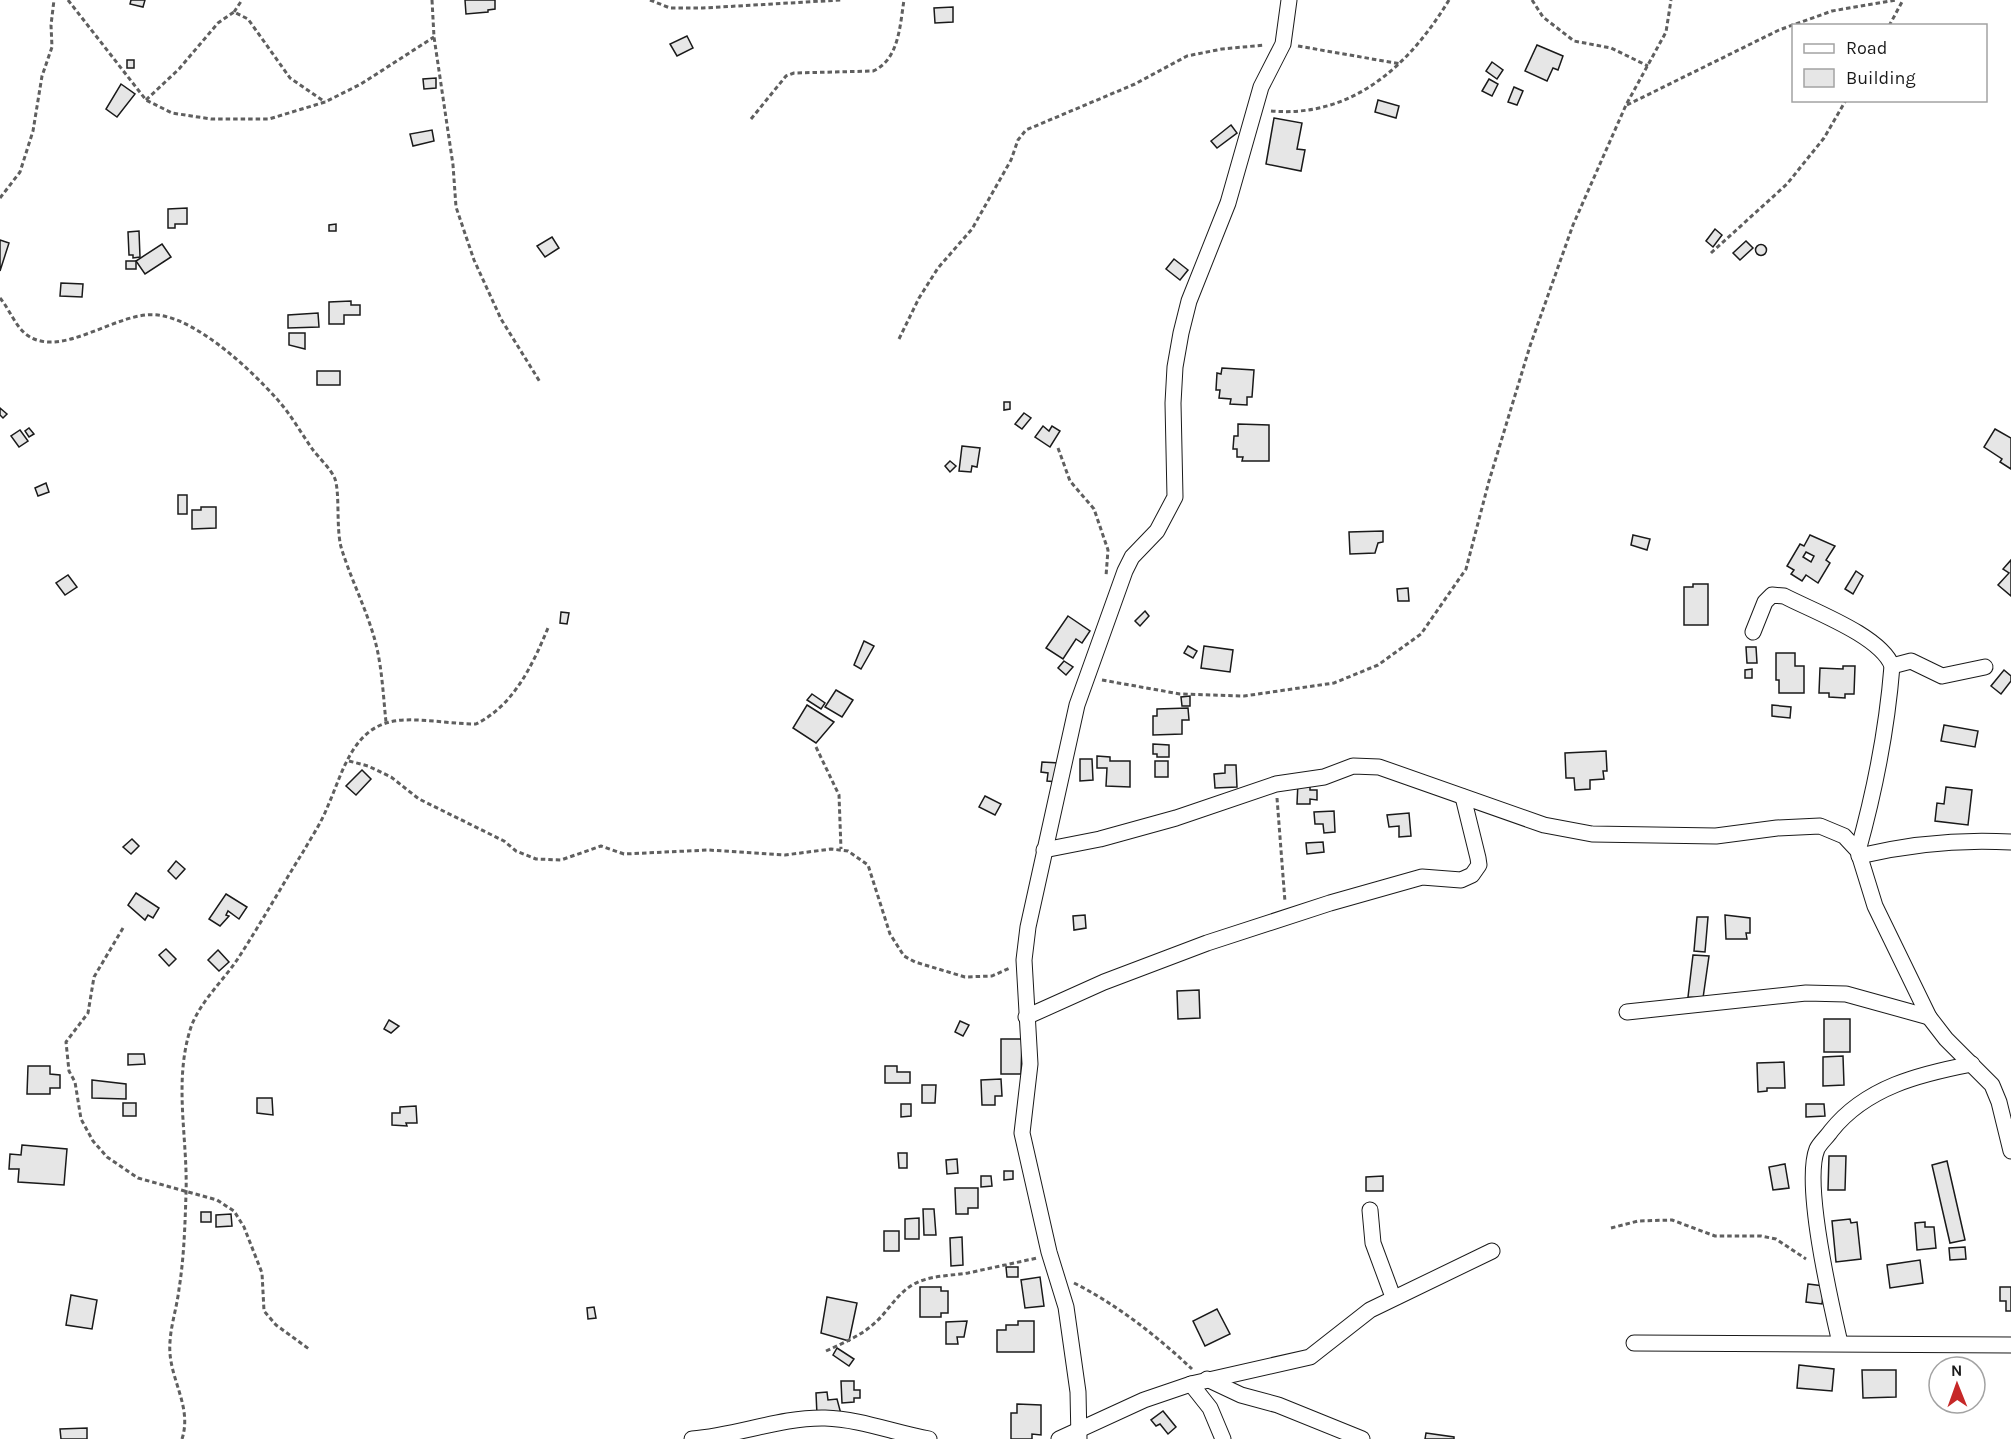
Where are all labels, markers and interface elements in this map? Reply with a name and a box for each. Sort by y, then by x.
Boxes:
legend [1792,24,1987,102]
text: Road [1846,37,1887,59]
text: Building [1846,67,1916,89]
north arrow [1927,1355,1987,1415]
text: N [1951,1361,1963,1380]

